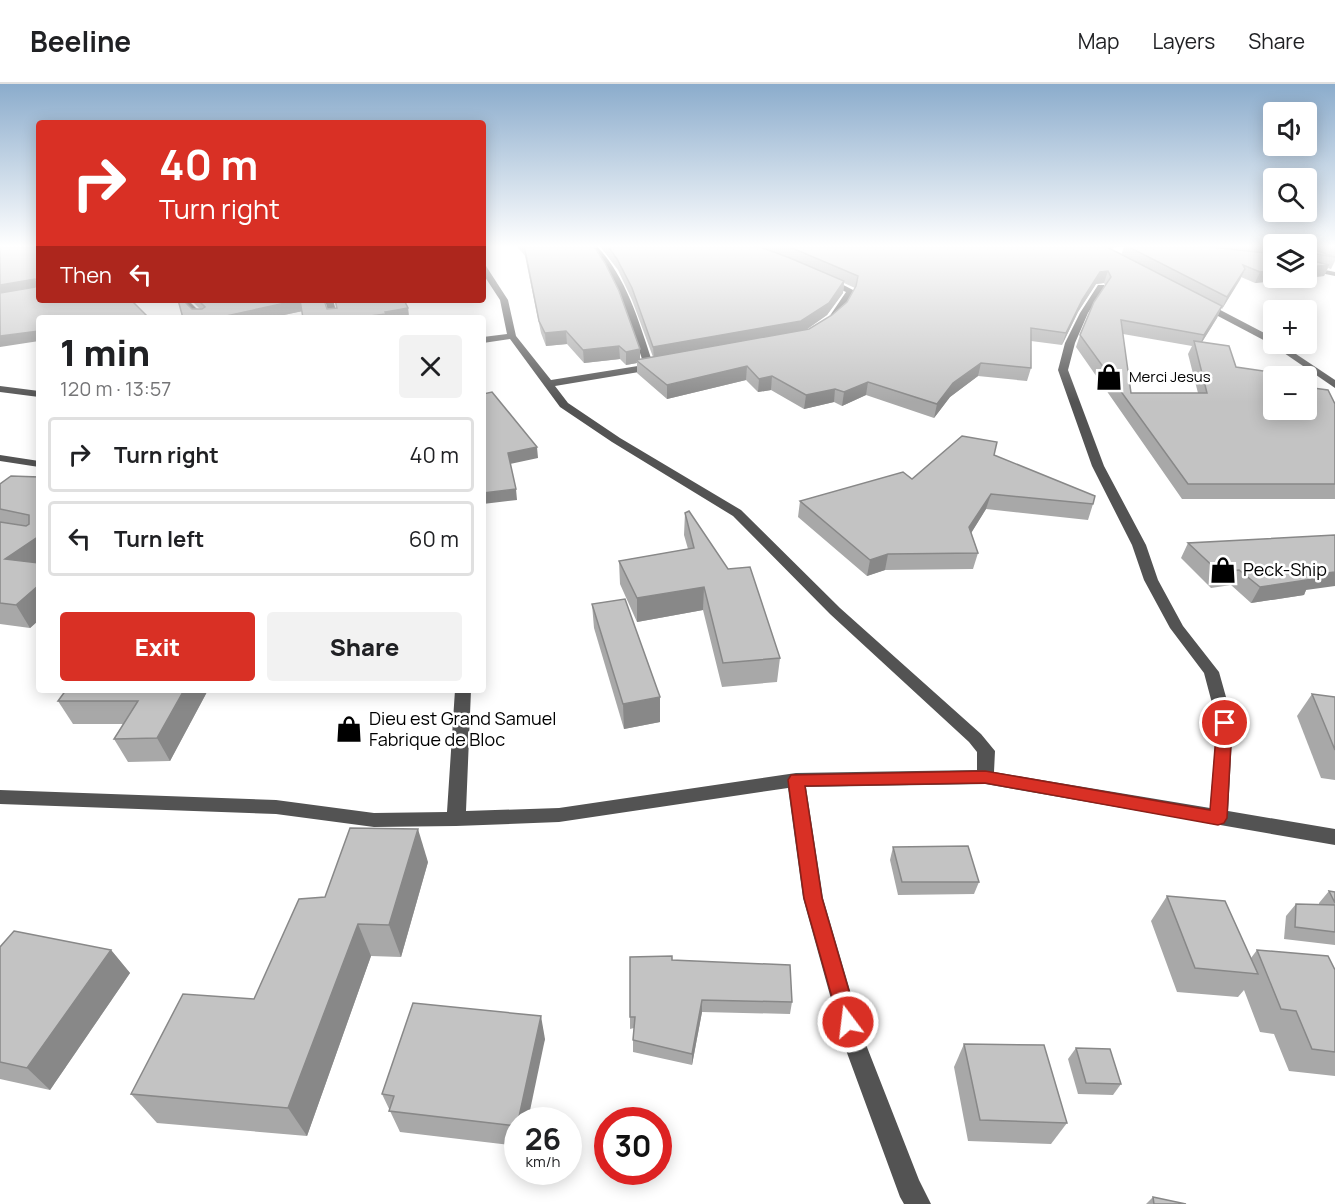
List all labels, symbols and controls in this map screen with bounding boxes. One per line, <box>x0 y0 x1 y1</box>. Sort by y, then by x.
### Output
text: Beeline <box>30 22 131 60</box>
text: Map <box>1078 27 1119 55</box>
text: Layers <box>1152 27 1215 55</box>
text: Share <box>1248 27 1305 55</box>
map controls <box>1263 102 1317 420</box>
button: sound <box>1263 102 1317 156</box>
text: 40 m <box>159 135 258 193</box>
icon: right <box>60 144 138 222</box>
button: search <box>1263 168 1317 222</box>
text: Turn right <box>159 190 280 227</box>
button: layers <box>1263 234 1317 288</box>
icon: left <box>124 258 157 291</box>
text: Then <box>60 260 112 290</box>
button: + <box>1263 300 1317 354</box>
text: 1 min <box>60 328 150 377</box>
button: close <box>399 335 462 398</box>
shop icon: Merci Jesus <box>1094 362 1124 392</box>
place label: Merci Jesus <box>1129 366 1211 387</box>
button: − <box>1263 366 1317 420</box>
text: 120 m · 13:57 <box>60 375 171 402</box>
icon: right <box>63 438 96 471</box>
text: Turn right <box>114 440 219 470</box>
text: 40 m <box>410 440 459 470</box>
icon: left <box>63 522 96 555</box>
text: Turn left <box>114 524 204 554</box>
text: 60 m <box>409 524 459 554</box>
shop icon: Peck-Ship <box>1208 555 1238 585</box>
place label: Peck-Ship <box>1243 557 1327 581</box>
button: Exit <box>60 612 255 681</box>
button: Share <box>267 612 462 681</box>
pin <box>1199 697 1250 748</box>
place label: Dieu est Grand Samuel Fabrique de Bloc <box>369 706 556 751</box>
icon: arrive <box>1208 706 1241 739</box>
shop icon: Dieu est Grand Samuel Fabrique de Bloc <box>334 714 364 744</box>
position arrow <box>816 990 880 1054</box>
speed limit sign: 30 <box>594 1107 672 1185</box>
text: 26 <box>525 1118 561 1159</box>
text: km/h <box>526 1151 560 1172</box>

